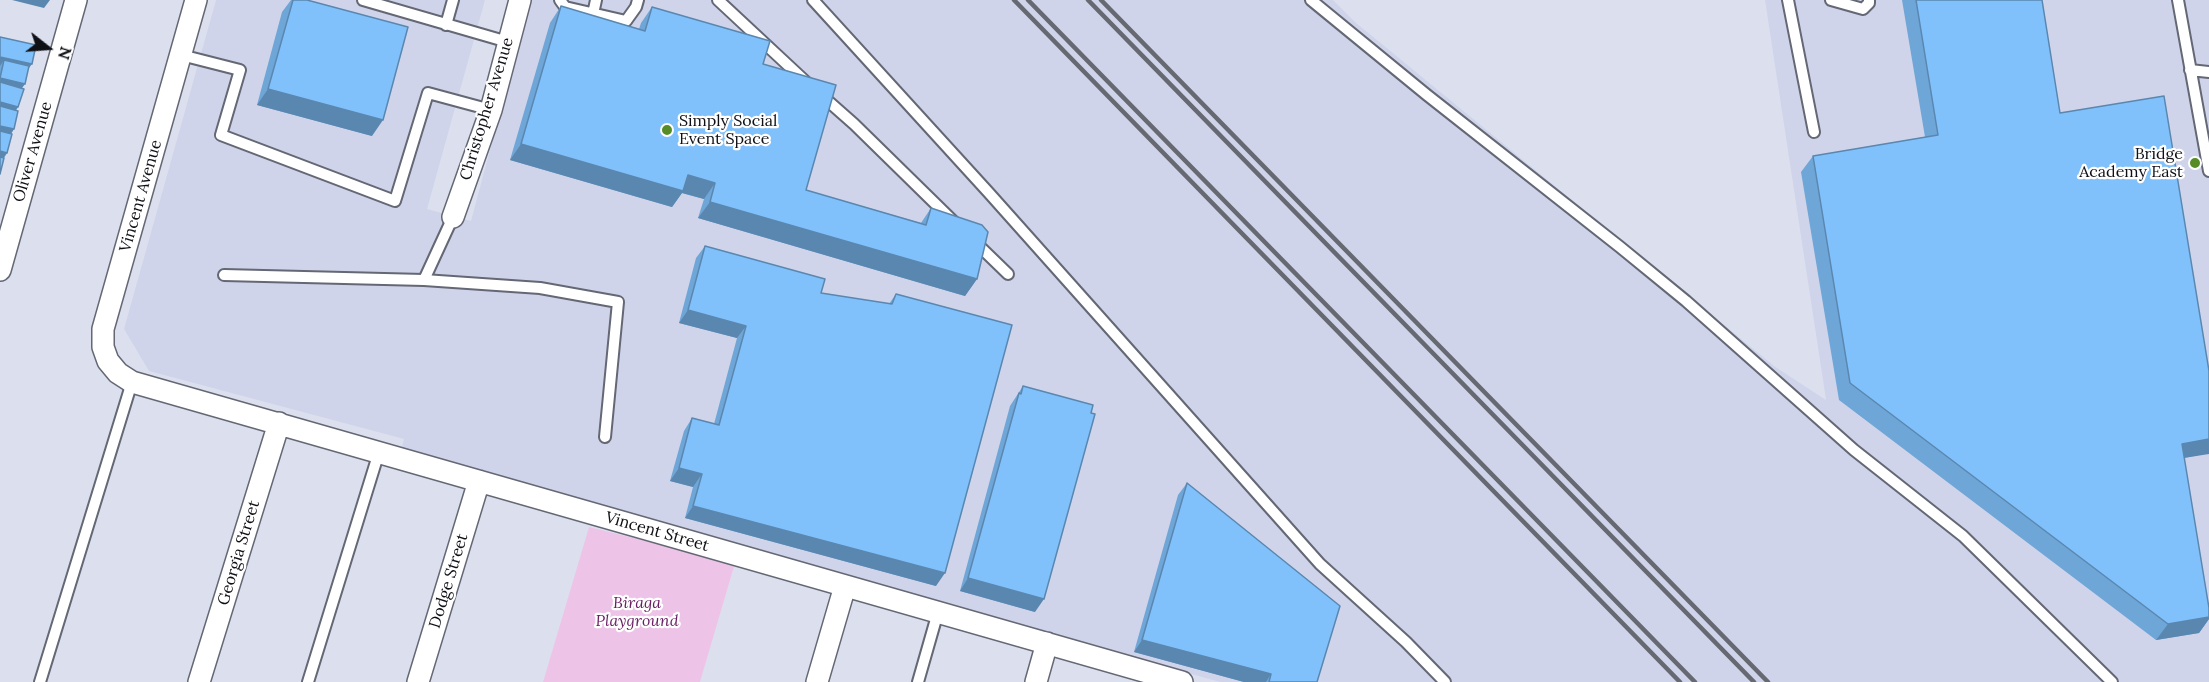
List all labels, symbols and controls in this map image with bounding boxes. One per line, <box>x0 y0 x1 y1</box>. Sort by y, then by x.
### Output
north arrow <box>18 18 78 78</box>
street label: Christopher Avenue <box>456 35 518 183</box>
text: N <box>54 44 77 62</box>
street label: Oliver Avenue <box>9 100 57 204</box>
place label: Simply Social Event Space <box>679 111 777 149</box>
marker: Simply Social Event Space <box>660 123 674 137</box>
street label: Vincent Avenue <box>116 138 166 254</box>
place label: Bridge Academy East <box>2079 144 2183 182</box>
marker: Bridge Academy East <box>2188 156 2202 170</box>
street label: Georgia Street <box>214 498 264 608</box>
street label: Vincent Street <box>603 508 711 556</box>
street label: Dodge Street <box>426 531 472 631</box>
park label: Biraga Playground <box>595 593 679 631</box>

